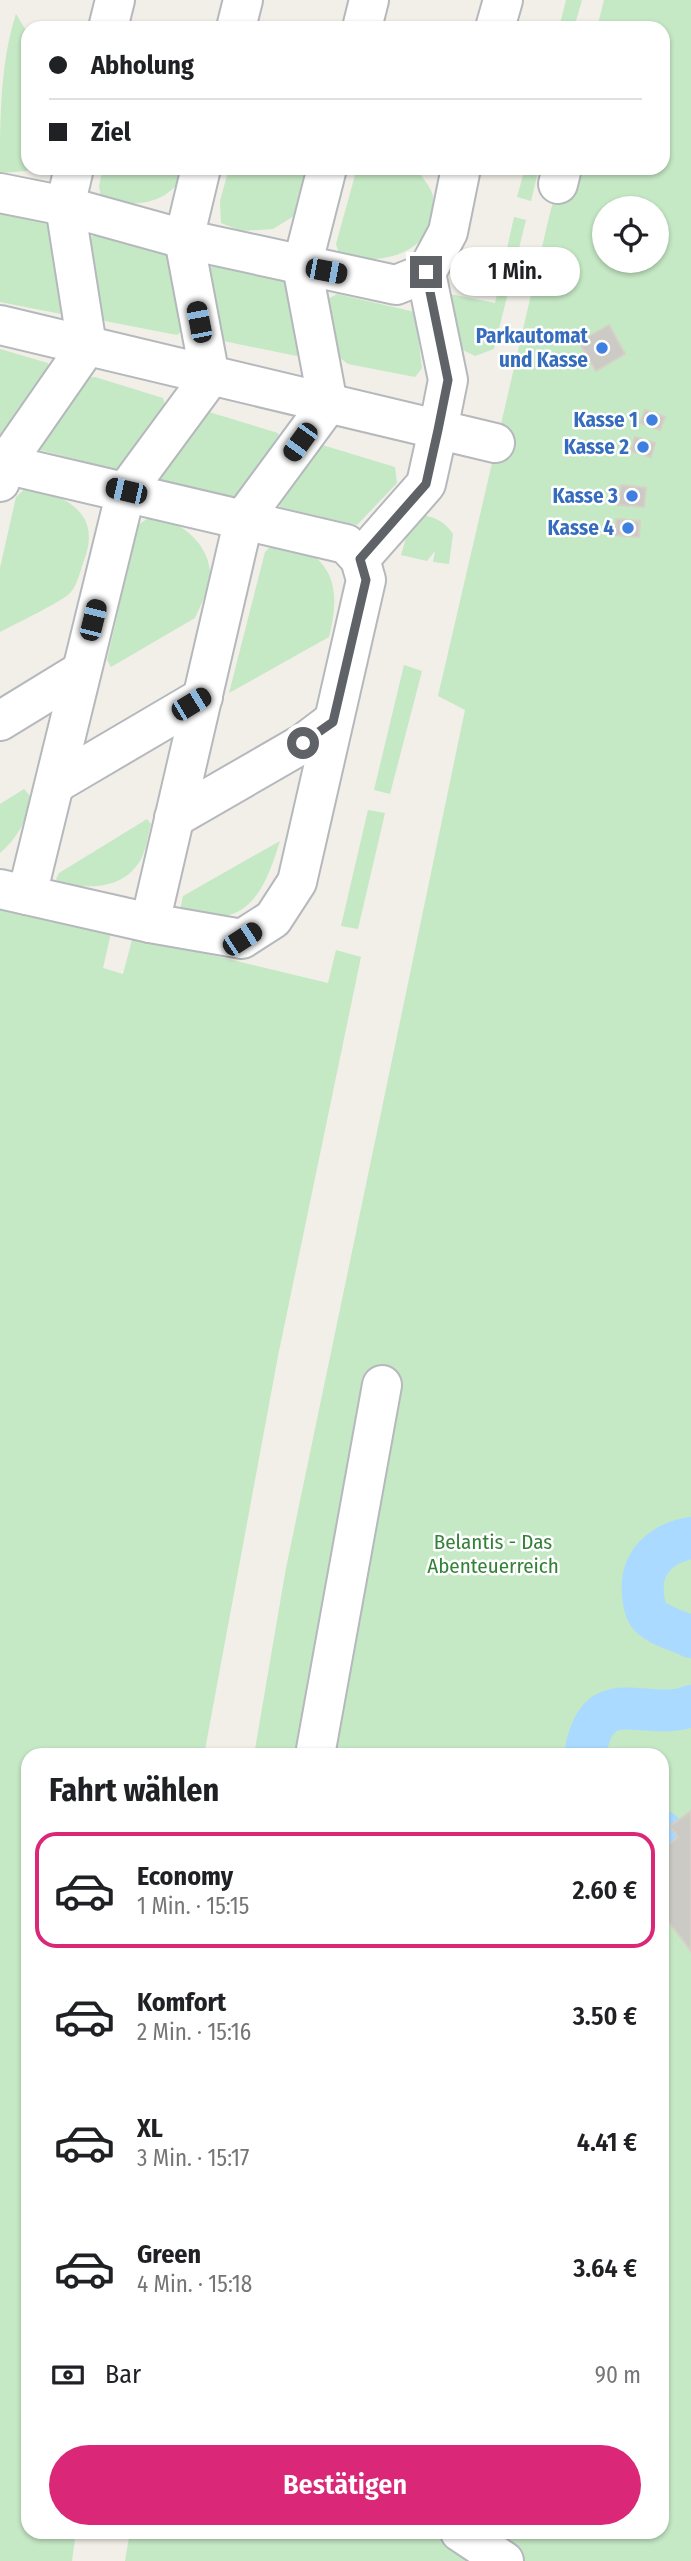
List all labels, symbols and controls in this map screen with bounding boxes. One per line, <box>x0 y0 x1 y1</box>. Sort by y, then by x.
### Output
text: Abholung <box>91 50 194 81</box>
text: Ziel <box>91 117 131 148</box>
map controls <box>592 196 669 273</box>
button: locate <box>592 196 669 273</box>
callout: 1 Min. <box>450 247 580 296</box>
route end <box>410 256 442 288</box>
car <box>304 257 349 285</box>
text: 1 Min. <box>488 257 542 285</box>
car <box>185 299 214 345</box>
place label: Parkautomat und Kasse <box>476 323 589 373</box>
marker: Parkautomat und Kasse <box>594 340 610 356</box>
place label: Kasse 1 <box>574 407 638 433</box>
marker: Kasse 1 <box>644 412 660 428</box>
car <box>280 419 321 465</box>
place label: Kasse 2 <box>564 434 629 460</box>
marker: Kasse 2 <box>635 439 651 455</box>
car <box>104 476 149 506</box>
place label: Kasse 3 <box>552 483 618 509</box>
marker: Kasse 3 <box>624 488 640 504</box>
place label: Kasse 4 <box>548 515 614 541</box>
marker: Kasse 4 <box>620 520 636 536</box>
car <box>78 597 109 643</box>
car <box>168 684 215 724</box>
route start <box>287 727 319 759</box>
car <box>219 919 266 959</box>
park label: Belantis - Das Abenteuerreich <box>427 1529 559 1579</box>
text: Fahrt wählen <box>49 1771 219 1809</box>
icon: car <box>53 1859 116 1922</box>
text: Economy <box>137 1861 233 1892</box>
text: 2.60 € <box>573 1875 637 1906</box>
text: 1 Min. · 15:15 <box>137 1892 249 1920</box>
icon: car <box>53 1985 116 2048</box>
text: Komfort <box>137 1987 226 2018</box>
text: 3.50 € <box>573 2001 637 2032</box>
text: 2 Min. · 15:16 <box>137 2018 251 2046</box>
icon: car <box>53 2111 116 2174</box>
text: XL <box>137 2113 163 2144</box>
text: 4.41 € <box>577 2127 637 2158</box>
text: 3 Min. · 15:17 <box>137 2144 249 2172</box>
icon: car <box>53 2237 116 2300</box>
text: Green <box>137 2239 201 2270</box>
text: 3.64 € <box>573 2253 637 2284</box>
text: 4 Min. · 15:18 <box>137 2270 252 2298</box>
icon: cash <box>49 2356 87 2394</box>
text: Bar <box>105 2359 141 2390</box>
text: 90 m <box>595 2361 641 2389</box>
button: Bestätigen <box>49 2445 641 2525</box>

